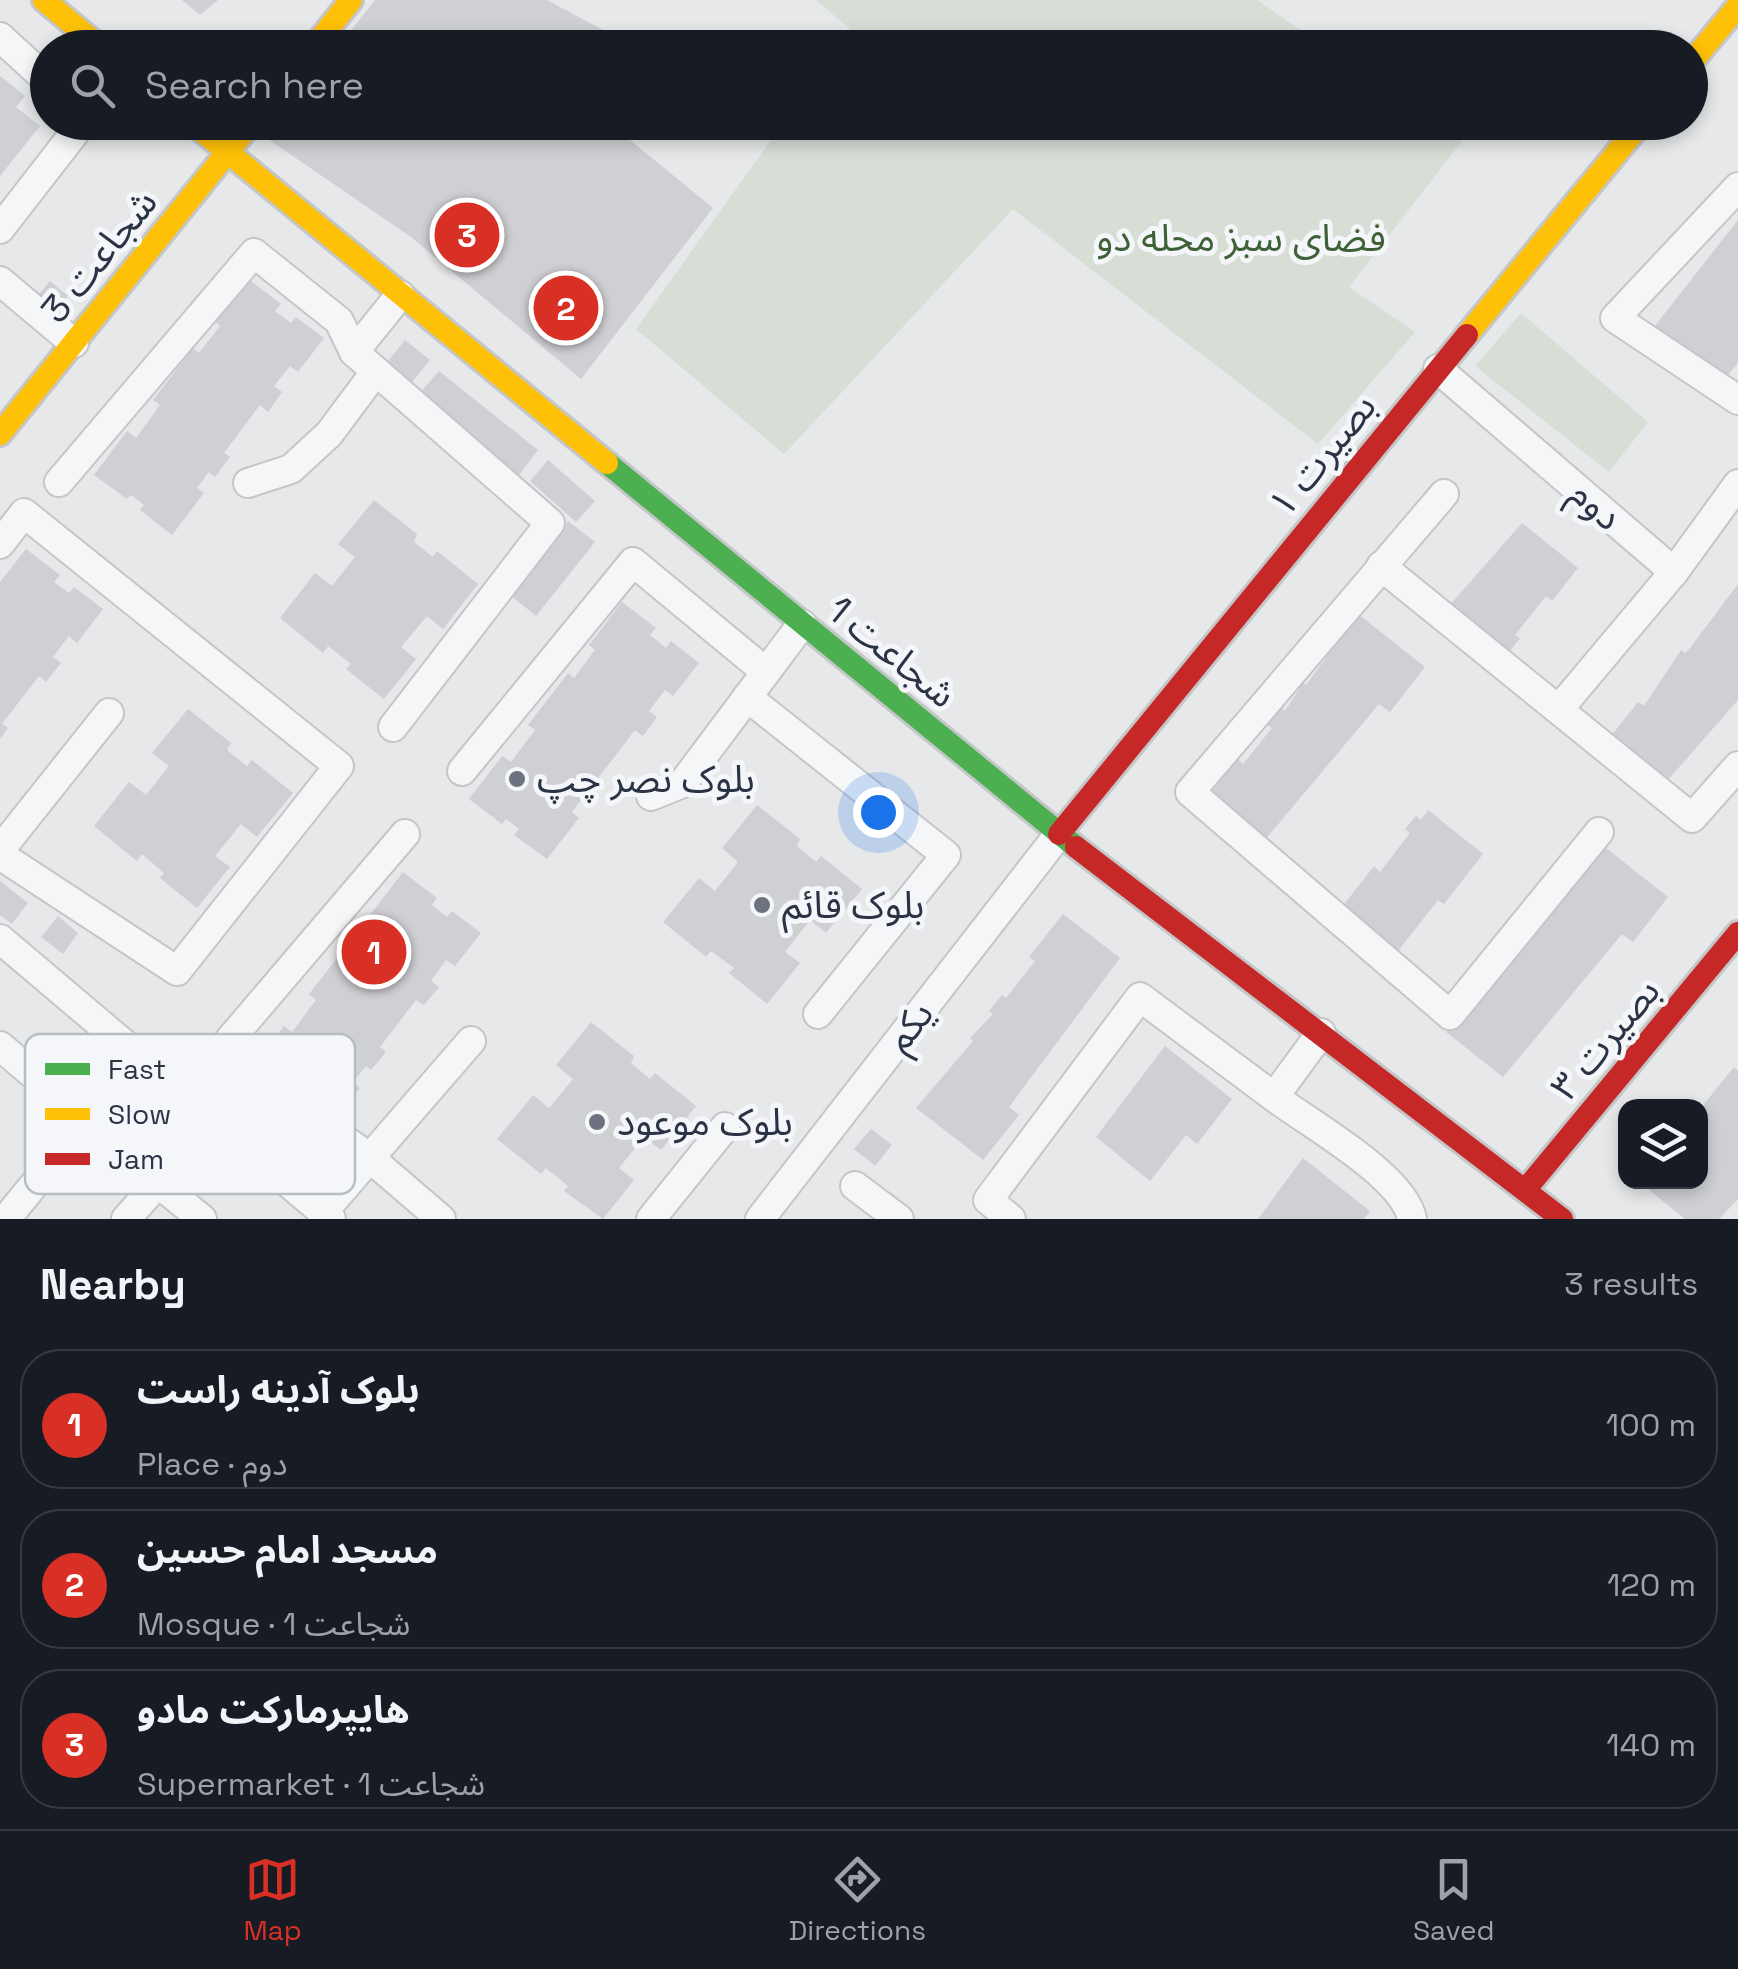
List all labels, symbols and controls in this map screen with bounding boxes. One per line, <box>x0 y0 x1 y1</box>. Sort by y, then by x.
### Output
search box <box>30 30 1708 140</box>
icon: search <box>65 58 120 113</box>
text: Search here <box>145 61 364 109</box>
street label: شجاعت 3 <box>30 179 168 333</box>
pin: 3 <box>434 198 500 272</box>
park label: فضای سبز محله دو <box>1096 214 1386 262</box>
pin: 2 <box>534 270 598 346</box>
street label: بصیرت ۱ <box>1258 384 1386 526</box>
street label: دوم <box>1557 469 1632 544</box>
street label: شجاعت 1 <box>818 586 966 718</box>
place label: بلوک نصر چپ <box>537 755 755 804</box>
marker: بلوک نصر چپ <box>506 768 528 790</box>
your location <box>853 787 904 838</box>
place label: بلوک قائم <box>782 881 924 934</box>
marker: بلوک قائم <box>751 894 773 916</box>
pin: 1 <box>342 914 406 990</box>
street label: بصیرت ۳ <box>1540 968 1670 1110</box>
street label: یکم <box>874 991 948 1064</box>
legend <box>25 1034 355 1194</box>
text: Fast <box>108 1051 166 1087</box>
text: Slow <box>108 1096 171 1132</box>
place label: بلوک موعود <box>617 1098 793 1146</box>
map controls <box>1618 1099 1708 1189</box>
button: layers <box>1618 1099 1708 1189</box>
marker: بلوک موعود <box>586 1111 608 1133</box>
text: Jam <box>108 1141 164 1177</box>
text: Nearby <box>40 1258 186 1311</box>
text: 3 results <box>1564 1264 1698 1304</box>
text: بلوک آدینه راست <box>137 1366 420 1414</box>
text: 1 <box>67 1405 82 1445</box>
text: 100 m <box>1606 1405 1696 1445</box>
text: Place · دوم <box>137 1444 288 1484</box>
text: مسجد امام حسین <box>137 1526 438 1574</box>
text: 2 <box>65 1565 84 1605</box>
text: 120 m <box>1607 1565 1696 1605</box>
text: Mosque · شجاعت 1 <box>137 1604 410 1644</box>
text: هایپرمارکت مادو <box>137 1686 410 1734</box>
text: 3 <box>65 1725 84 1765</box>
text: 140 m <box>1606 1725 1696 1765</box>
text: Supermarket · شجاعت 1 <box>137 1764 485 1804</box>
tab: Map <box>243 1852 302 1948</box>
tab: Directions <box>789 1852 926 1948</box>
tab: Saved <box>1413 1852 1495 1948</box>

